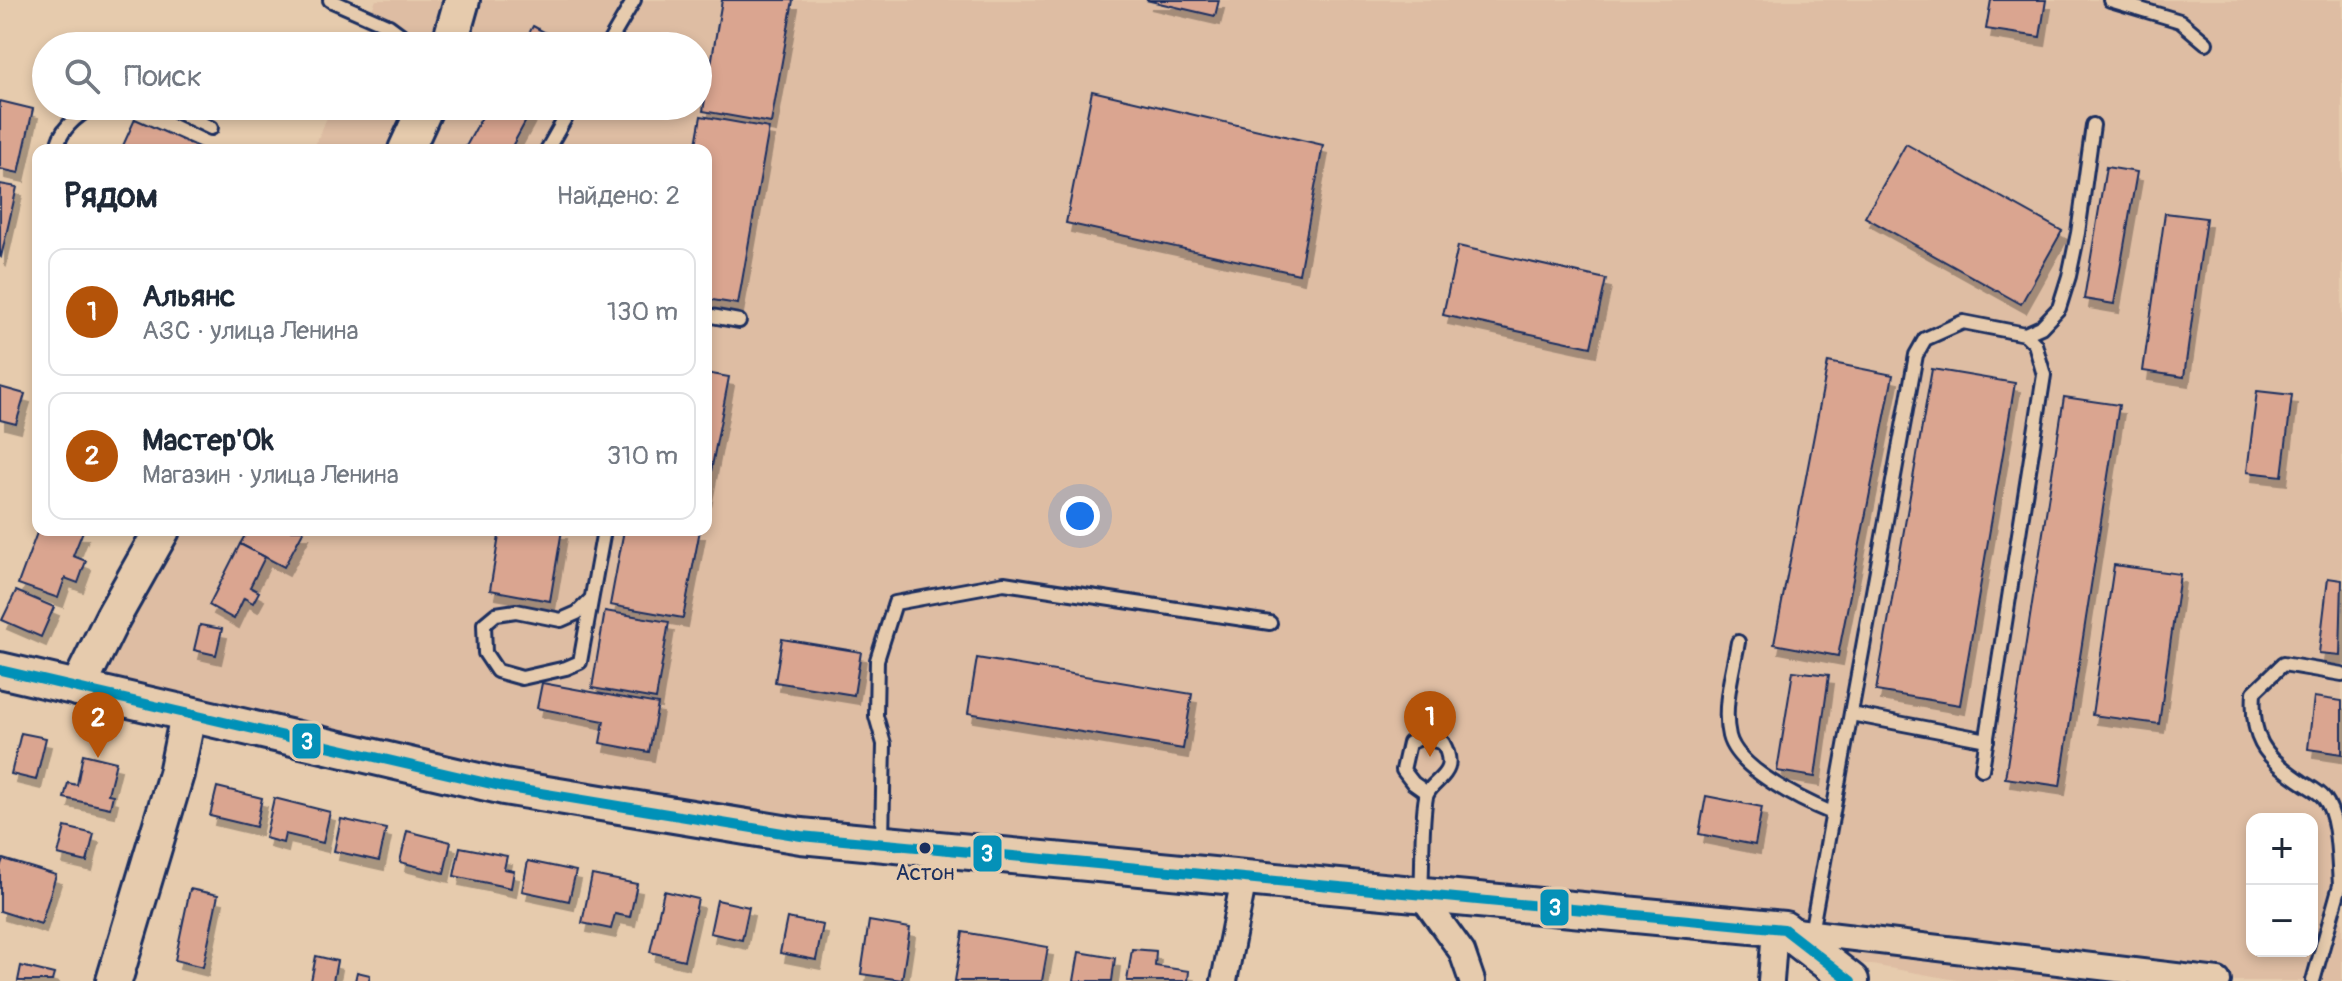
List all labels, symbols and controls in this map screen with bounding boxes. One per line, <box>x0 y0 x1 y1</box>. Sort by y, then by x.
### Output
search box <box>32 32 712 120</box>
icon: search <box>60 54 104 98</box>
text: Поиск <box>124 58 202 95</box>
text: Рядом <box>64 175 158 218</box>
text: Найдено: 2 <box>556 180 680 212</box>
text: Альянс <box>142 278 235 315</box>
text: 1 <box>87 296 97 328</box>
text: 130 m <box>607 296 678 328</box>
text: АЗС · улица Ленина <box>142 315 359 347</box>
text: Мастер'Ok <box>142 422 274 459</box>
text: 2 <box>85 440 99 472</box>
text: 310 m <box>607 440 678 472</box>
text: Магазин · улица Ленина <box>142 459 399 491</box>
your location <box>1060 496 1100 536</box>
pin: 1 <box>1404 691 1456 757</box>
pin: 2 <box>72 692 124 758</box>
line badge: 3 <box>291 722 322 760</box>
text: 3 <box>301 728 313 756</box>
map controls <box>2246 813 2318 957</box>
button: + <box>2246 813 2318 885</box>
line badge: 3 <box>972 834 1003 873</box>
marker: Астон <box>917 840 933 856</box>
text: 3 <box>981 840 993 868</box>
place label: Астон <box>896 859 954 887</box>
button: − <box>2246 885 2318 957</box>
line badge: 3 <box>1539 888 1570 927</box>
text: 3 <box>1549 894 1561 922</box>

